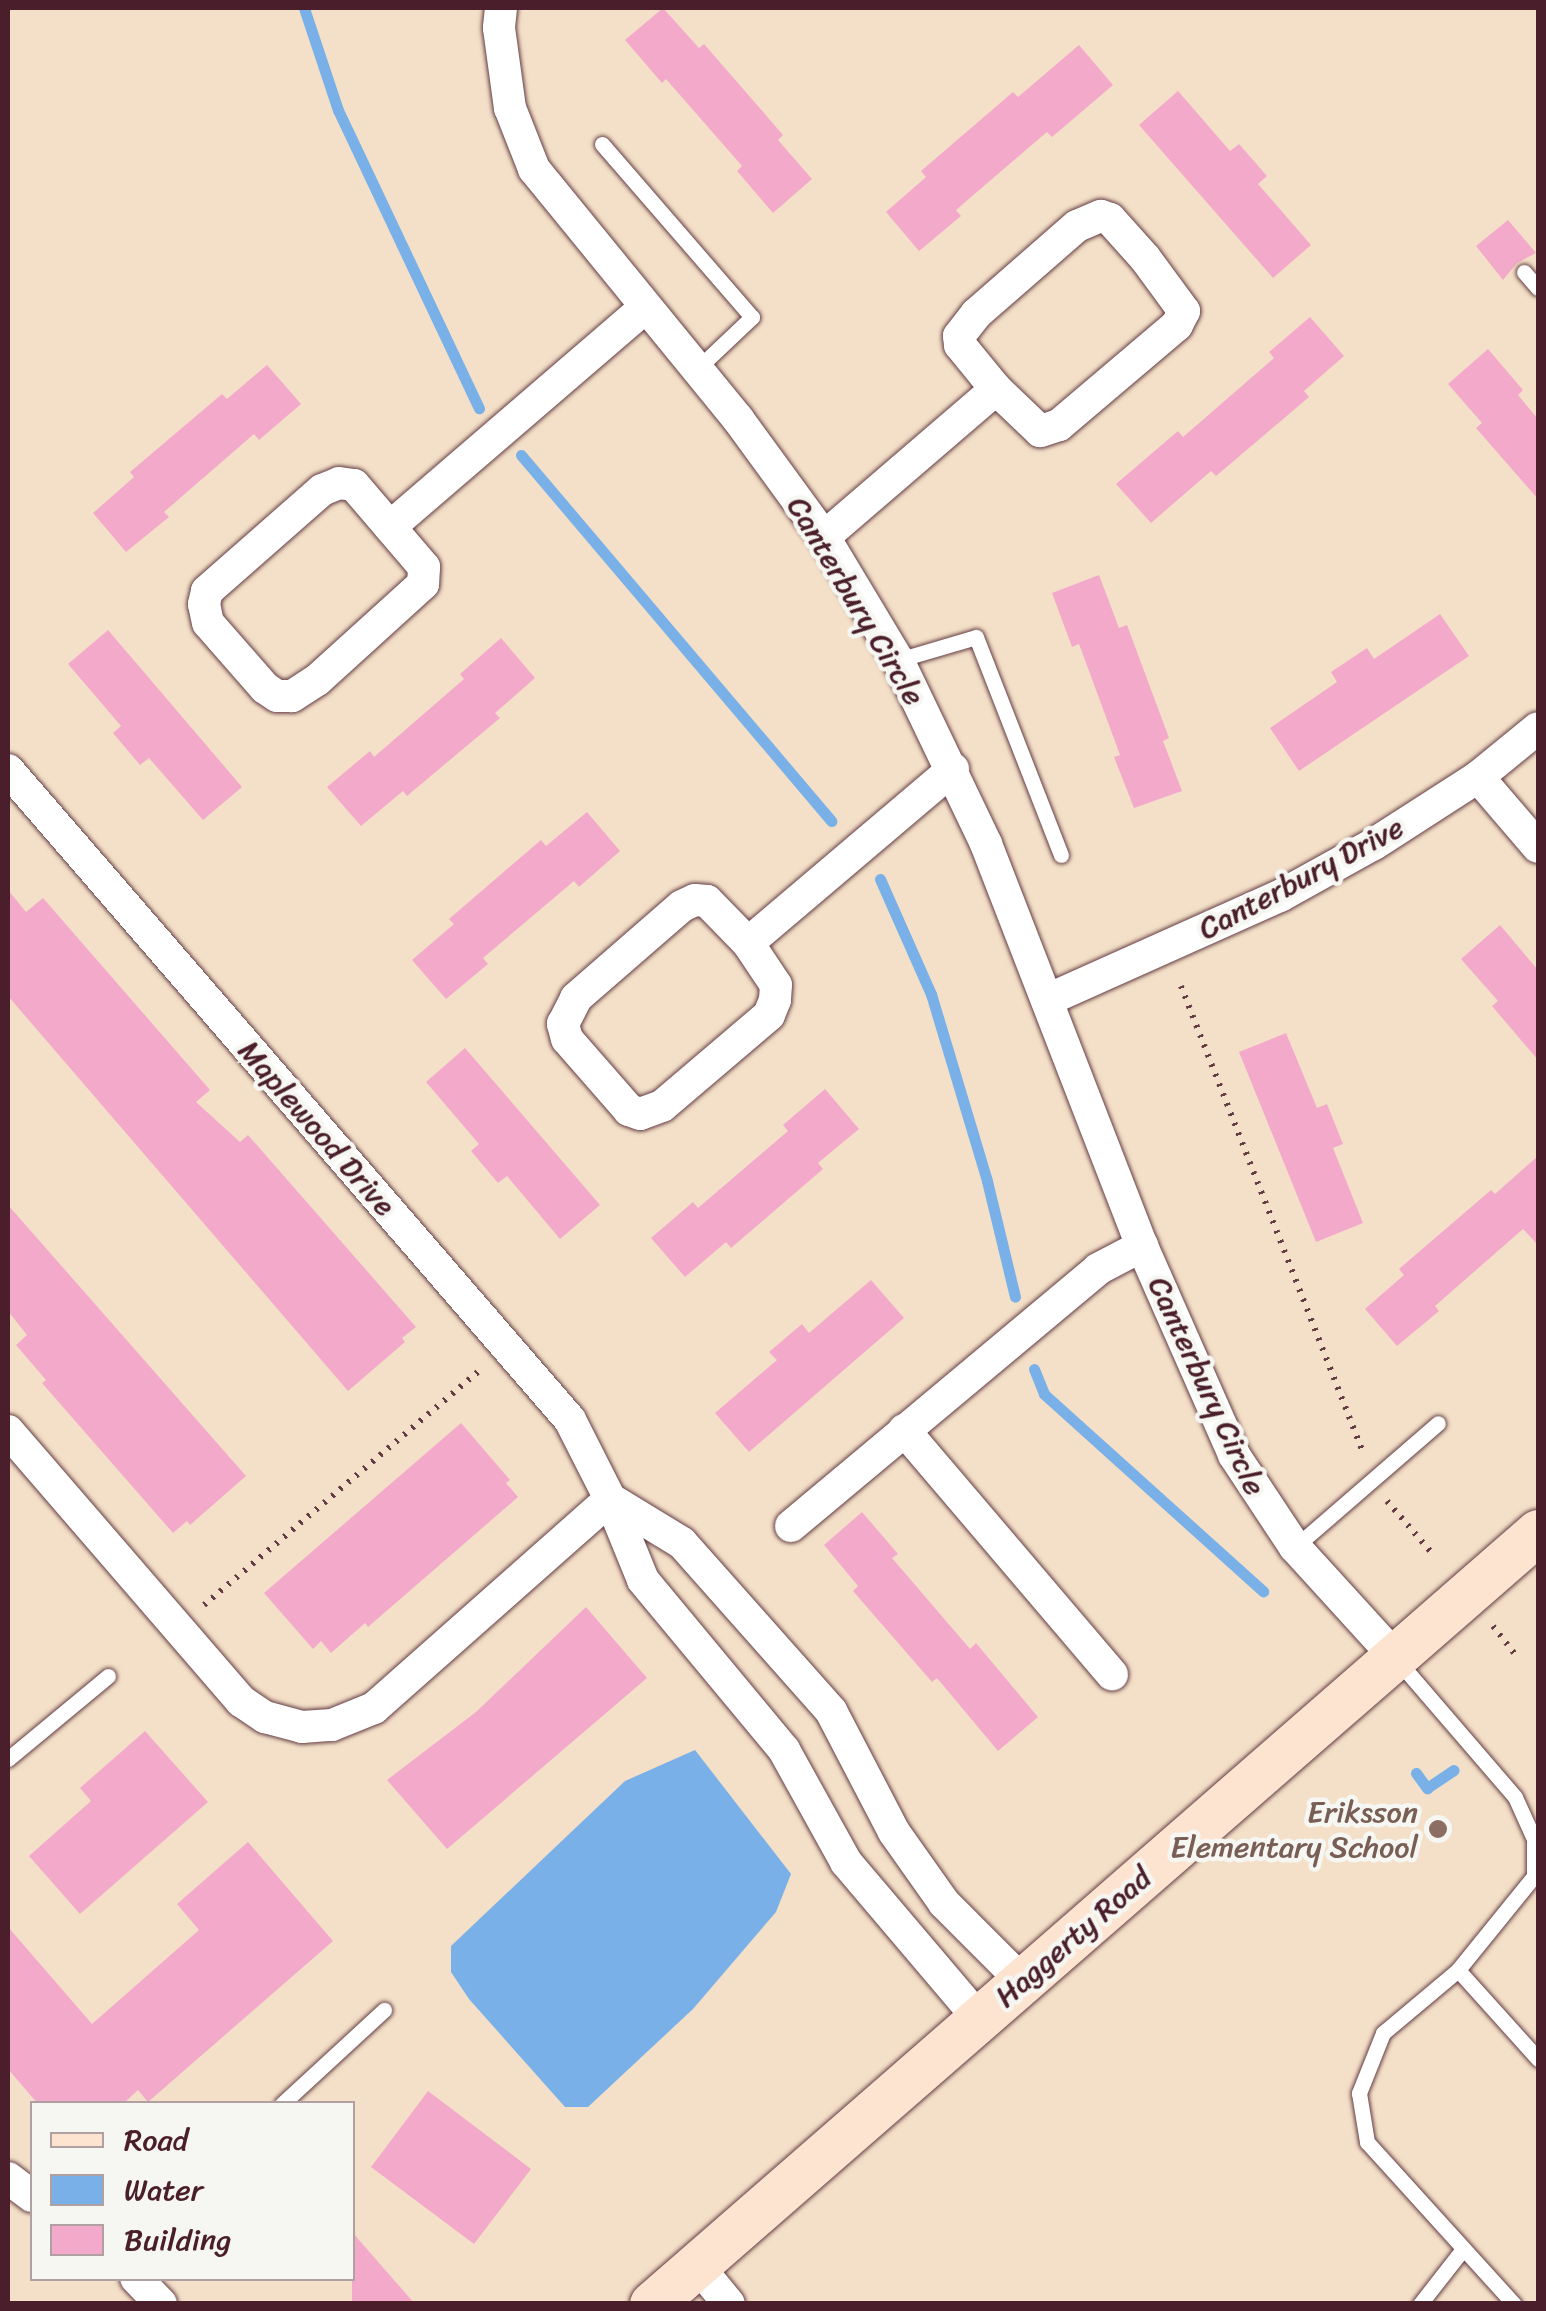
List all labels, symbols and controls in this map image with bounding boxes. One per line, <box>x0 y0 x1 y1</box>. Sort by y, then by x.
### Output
street label: Canterbury Circle <box>780 490 932 712</box>
street label: Canterbury Drive <box>1192 809 1410 947</box>
street label: Maplewood Drive <box>231 1033 403 1223</box>
street label: Canterbury Circle <box>1141 1271 1273 1501</box>
place label: Eriksson Elementary School <box>1170 1794 1418 1864</box>
marker: Eriksson Elementary School <box>1427 1818 1449 1840</box>
street label: Haggerty Road <box>988 1859 1158 2015</box>
legend <box>30 2101 355 2281</box>
text: Road <box>124 2113 188 2167</box>
text: Water <box>124 2163 203 2217</box>
text: Building <box>124 2213 231 2267</box>

